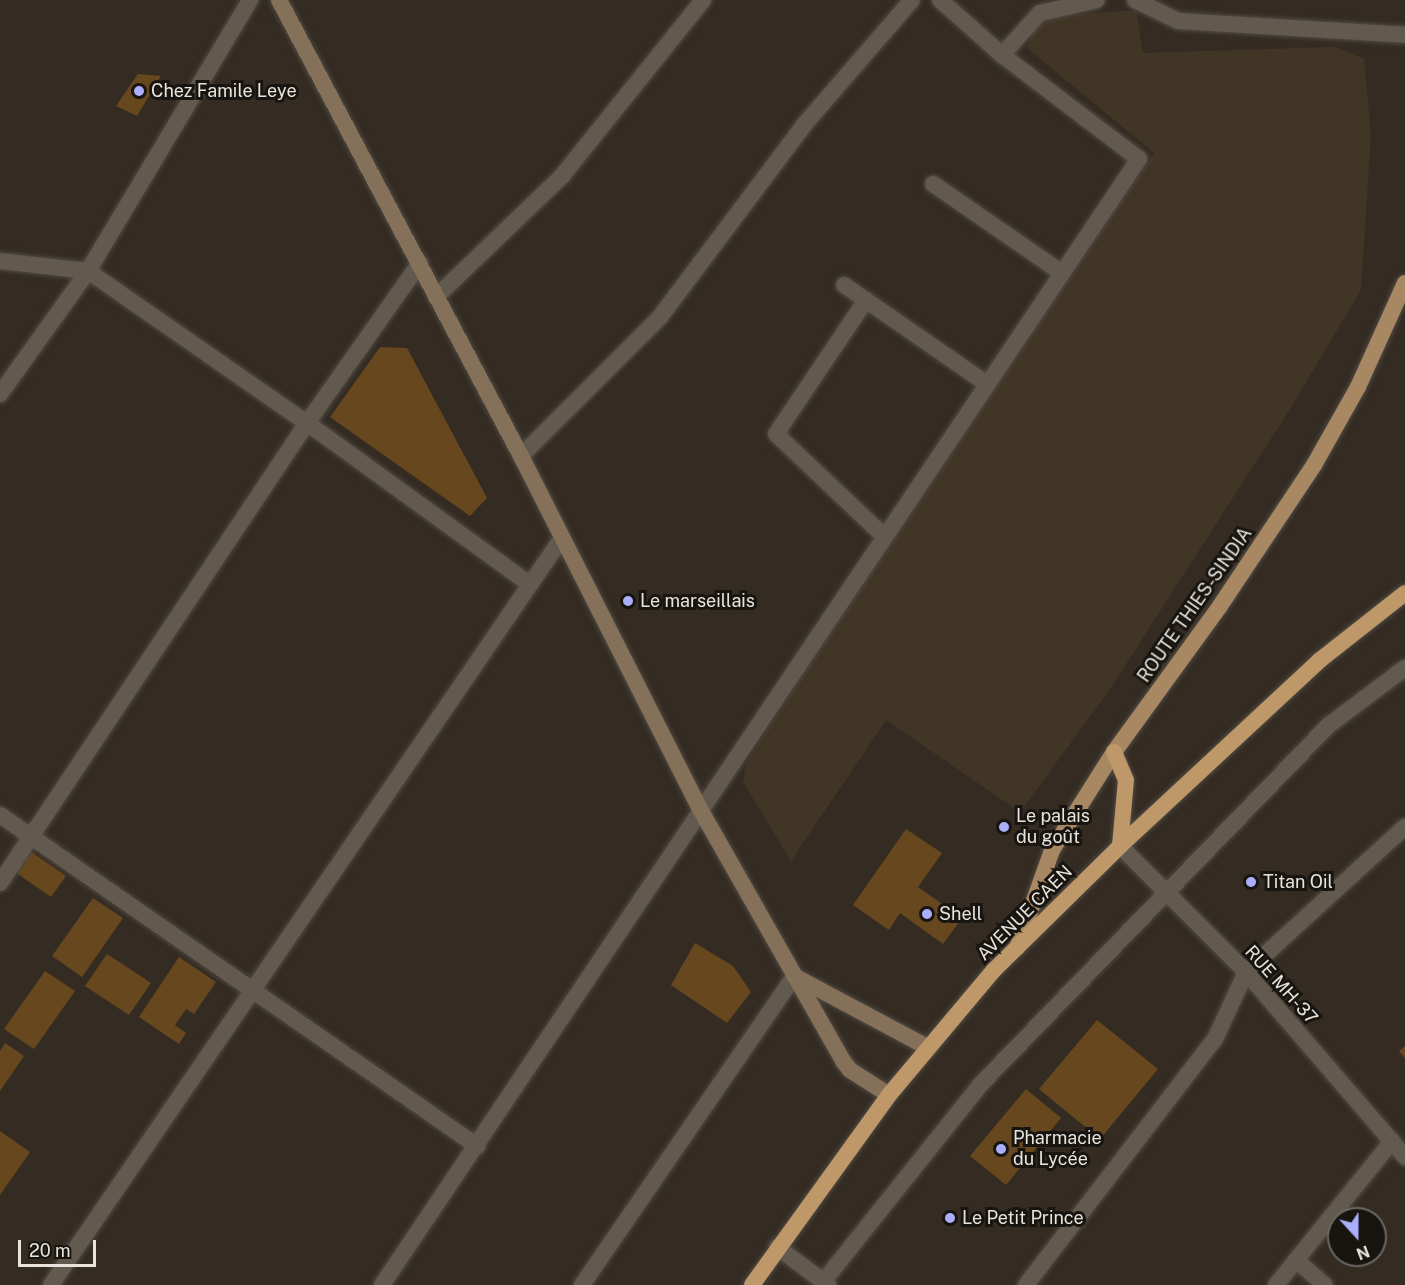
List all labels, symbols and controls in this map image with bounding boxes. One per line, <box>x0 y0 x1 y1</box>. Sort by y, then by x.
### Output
place label: Chez Famile Leye <box>151 80 297 102</box>
marker: Chez Famile Leye <box>132 84 146 98</box>
street label: ROUTE THIES-SINDIA <box>1133 523 1257 687</box>
place label: Le marseillais <box>640 590 755 612</box>
marker: Le marseillais <box>621 594 635 608</box>
place label: Le palais du goût <box>1016 806 1090 848</box>
marker: Le palais du goût <box>997 820 1011 834</box>
street label: AVENUE CAEN <box>973 861 1077 965</box>
place label: Titan Oil <box>1263 871 1333 893</box>
marker: Titan Oil <box>1244 875 1258 889</box>
place label: Shell <box>939 903 982 925</box>
marker: Shell <box>920 907 934 921</box>
street label: RUE MH-37 <box>1240 941 1322 1029</box>
place label: Pharmacie du Lycée <box>1013 1128 1102 1170</box>
marker: Pharmacie du Lycée <box>994 1142 1008 1156</box>
place label: Le Petit Prince <box>962 1207 1084 1229</box>
north arrow <box>1327 1207 1387 1267</box>
marker: Le Petit Prince <box>943 1211 957 1225</box>
scale bar <box>21 1228 99 1266</box>
text: 20 m <box>29 1240 71 1261</box>
text: N <box>1354 1241 1372 1264</box>

